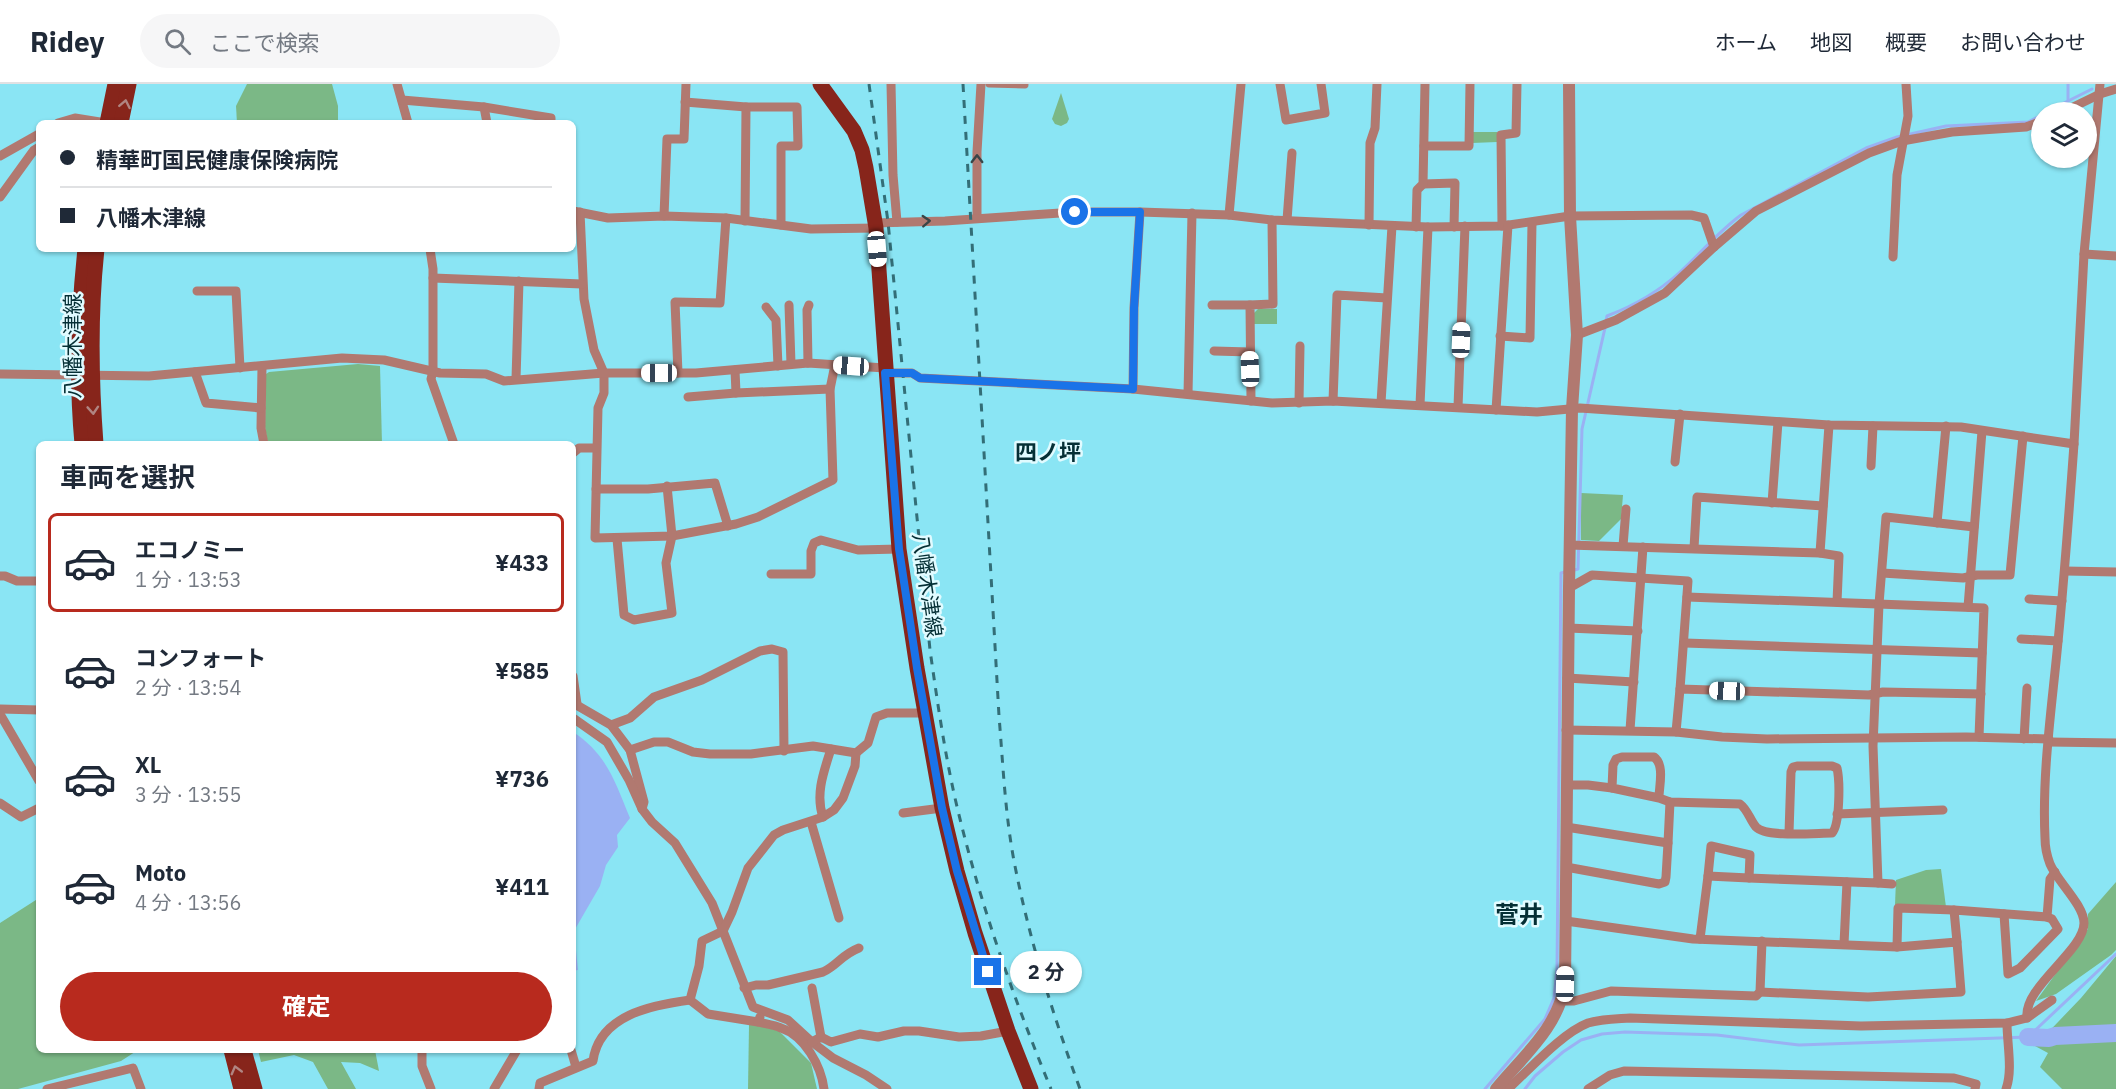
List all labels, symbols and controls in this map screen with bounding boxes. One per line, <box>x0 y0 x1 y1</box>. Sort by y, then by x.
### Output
search box <box>140 14 560 68</box>
text: Ridey <box>30 23 104 60</box>
icon: search <box>161 25 194 58</box>
text: ここで検索 <box>209 28 319 57</box>
text: ホーム <box>1715 28 1777 56</box>
text: 地図 <box>1810 28 1852 56</box>
text: 概要 <box>1885 28 1927 56</box>
text: お問い合わせ <box>1960 28 2086 56</box>
one-way arrow <box>118 99 131 109</box>
map controls <box>2031 102 2097 168</box>
button: layers <box>2031 102 2097 168</box>
text: 精華町国民健康保険病院 <box>96 145 338 174</box>
one-way arrow <box>971 154 983 163</box>
route start <box>1061 198 1088 225</box>
text: 八幡木津線 <box>96 203 206 232</box>
one-way arrow <box>921 215 930 228</box>
car <box>866 230 888 268</box>
street label: 八幡木津線 <box>58 294 86 399</box>
car <box>1451 322 1471 358</box>
car <box>1240 351 1260 387</box>
car <box>832 356 870 376</box>
car <box>641 364 677 382</box>
one-way arrow <box>87 405 100 414</box>
district label: 四ノ坪 <box>1015 437 1081 466</box>
text: 車両を選択 <box>60 459 195 494</box>
street label: 八幡木津線 <box>907 531 949 639</box>
text: エコノミー <box>135 535 245 564</box>
icon: car <box>63 536 117 590</box>
text: ¥433 <box>495 548 549 577</box>
text: 1 分 · 13:53 <box>135 566 242 593</box>
text: コンフォート <box>135 643 266 672</box>
icon: car <box>63 644 117 698</box>
text: ¥585 <box>495 656 549 685</box>
text: 2 分 · 13:54 <box>135 674 242 701</box>
car <box>1709 681 1745 701</box>
text: XL <box>135 750 161 779</box>
icon: car <box>63 752 117 806</box>
text: ¥736 <box>495 764 549 793</box>
text: 3 分 · 13:55 <box>135 781 242 808</box>
text: Moto <box>135 858 186 887</box>
icon: car <box>63 860 117 914</box>
text: ¥411 <box>495 872 549 901</box>
text: 4 分 · 13:56 <box>135 889 242 916</box>
district label: 菅井 <box>1495 898 1543 930</box>
callout: 2 分 <box>1009 951 1081 993</box>
route end <box>974 958 1001 985</box>
text: 2 分 <box>1028 958 1064 985</box>
car <box>1556 966 1574 1002</box>
button: 確定 <box>60 972 552 1041</box>
one-way arrow <box>231 1065 244 1075</box>

